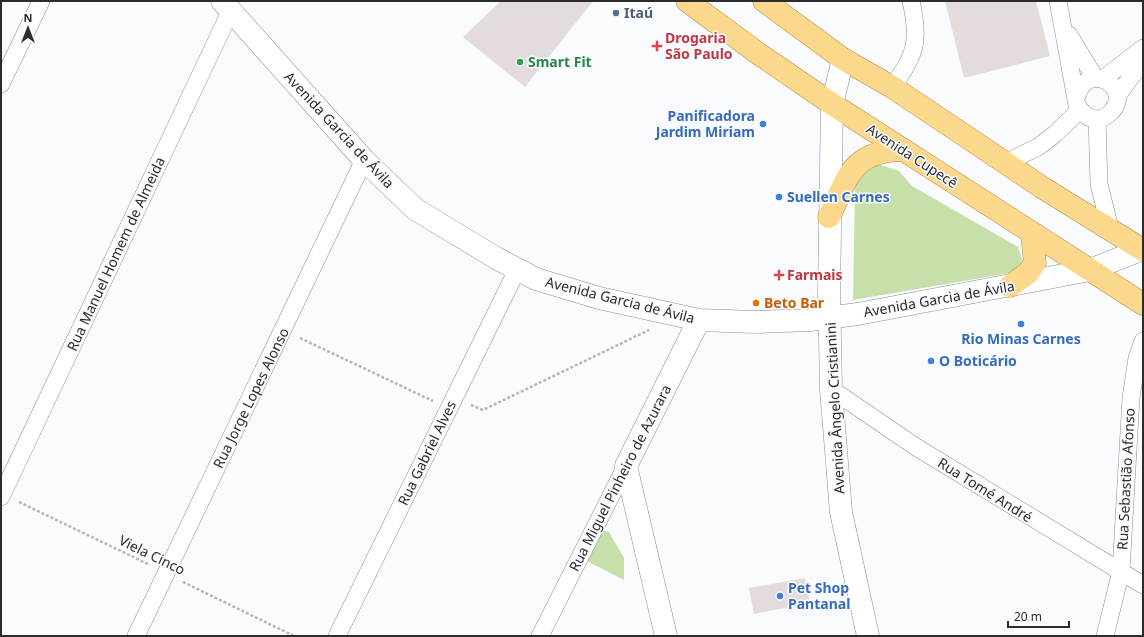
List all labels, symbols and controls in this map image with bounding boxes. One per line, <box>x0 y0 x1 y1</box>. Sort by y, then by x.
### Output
place label: Itaú <box>624 3 653 22</box>
north arrow <box>8 8 48 48</box>
marker: Itaú <box>611 8 621 18</box>
text: N <box>24 10 32 25</box>
place label: Drogaria São Paulo <box>665 28 733 63</box>
marker: Drogaria São Paulo <box>652 41 662 51</box>
place label: Smart Fit <box>528 52 592 71</box>
marker: Smart Fit <box>515 57 525 67</box>
street label: Avenida Garcia de Ávila <box>280 67 398 192</box>
place label: Panificadora Jardim Miriam <box>654 106 755 141</box>
marker: Panificadora Jardim Miriam <box>758 119 768 129</box>
street label: Avenida Cupecê <box>863 119 962 192</box>
street label: Rua Manuel Homem de Almeida <box>62 154 169 354</box>
place label: Suellen Carnes <box>787 187 890 206</box>
marker: Suellen Carnes <box>774 192 784 202</box>
place label: Farmais <box>787 265 843 284</box>
marker: Farmais <box>774 270 784 280</box>
street label: Avenida Garcia de Ávila <box>544 272 697 327</box>
street label: Avenida Garcia de Ávila <box>862 276 1016 321</box>
place label: Beto Bar <box>764 293 825 312</box>
marker: Beto Bar <box>751 298 761 308</box>
marker: Rio Minas Carnes <box>1016 319 1026 329</box>
street label: Avenida Ângelo Cristianini <box>821 322 848 494</box>
street label: Rua Jorge Lopes Alonso <box>208 324 293 471</box>
place label: Rio Minas Carnes <box>961 329 1081 348</box>
place label: O Boticário <box>939 351 1017 370</box>
marker: O Boticário <box>926 356 936 366</box>
street label: Rua Miguel Pinheiro de Azurara <box>564 381 675 574</box>
street label: Rua Gabriel Alves <box>393 397 460 508</box>
street label: Rua Sebastião Afonso <box>1112 407 1139 551</box>
street label: Rua Tomé André <box>934 453 1036 526</box>
street label: Viela Cinco <box>116 530 188 579</box>
place label: Pet Shop Pantanal <box>788 578 850 613</box>
marker: Pet Shop Pantanal <box>775 591 785 601</box>
scale bar <box>1008 603 1069 629</box>
text: 20 m <box>1014 608 1042 625</box>

